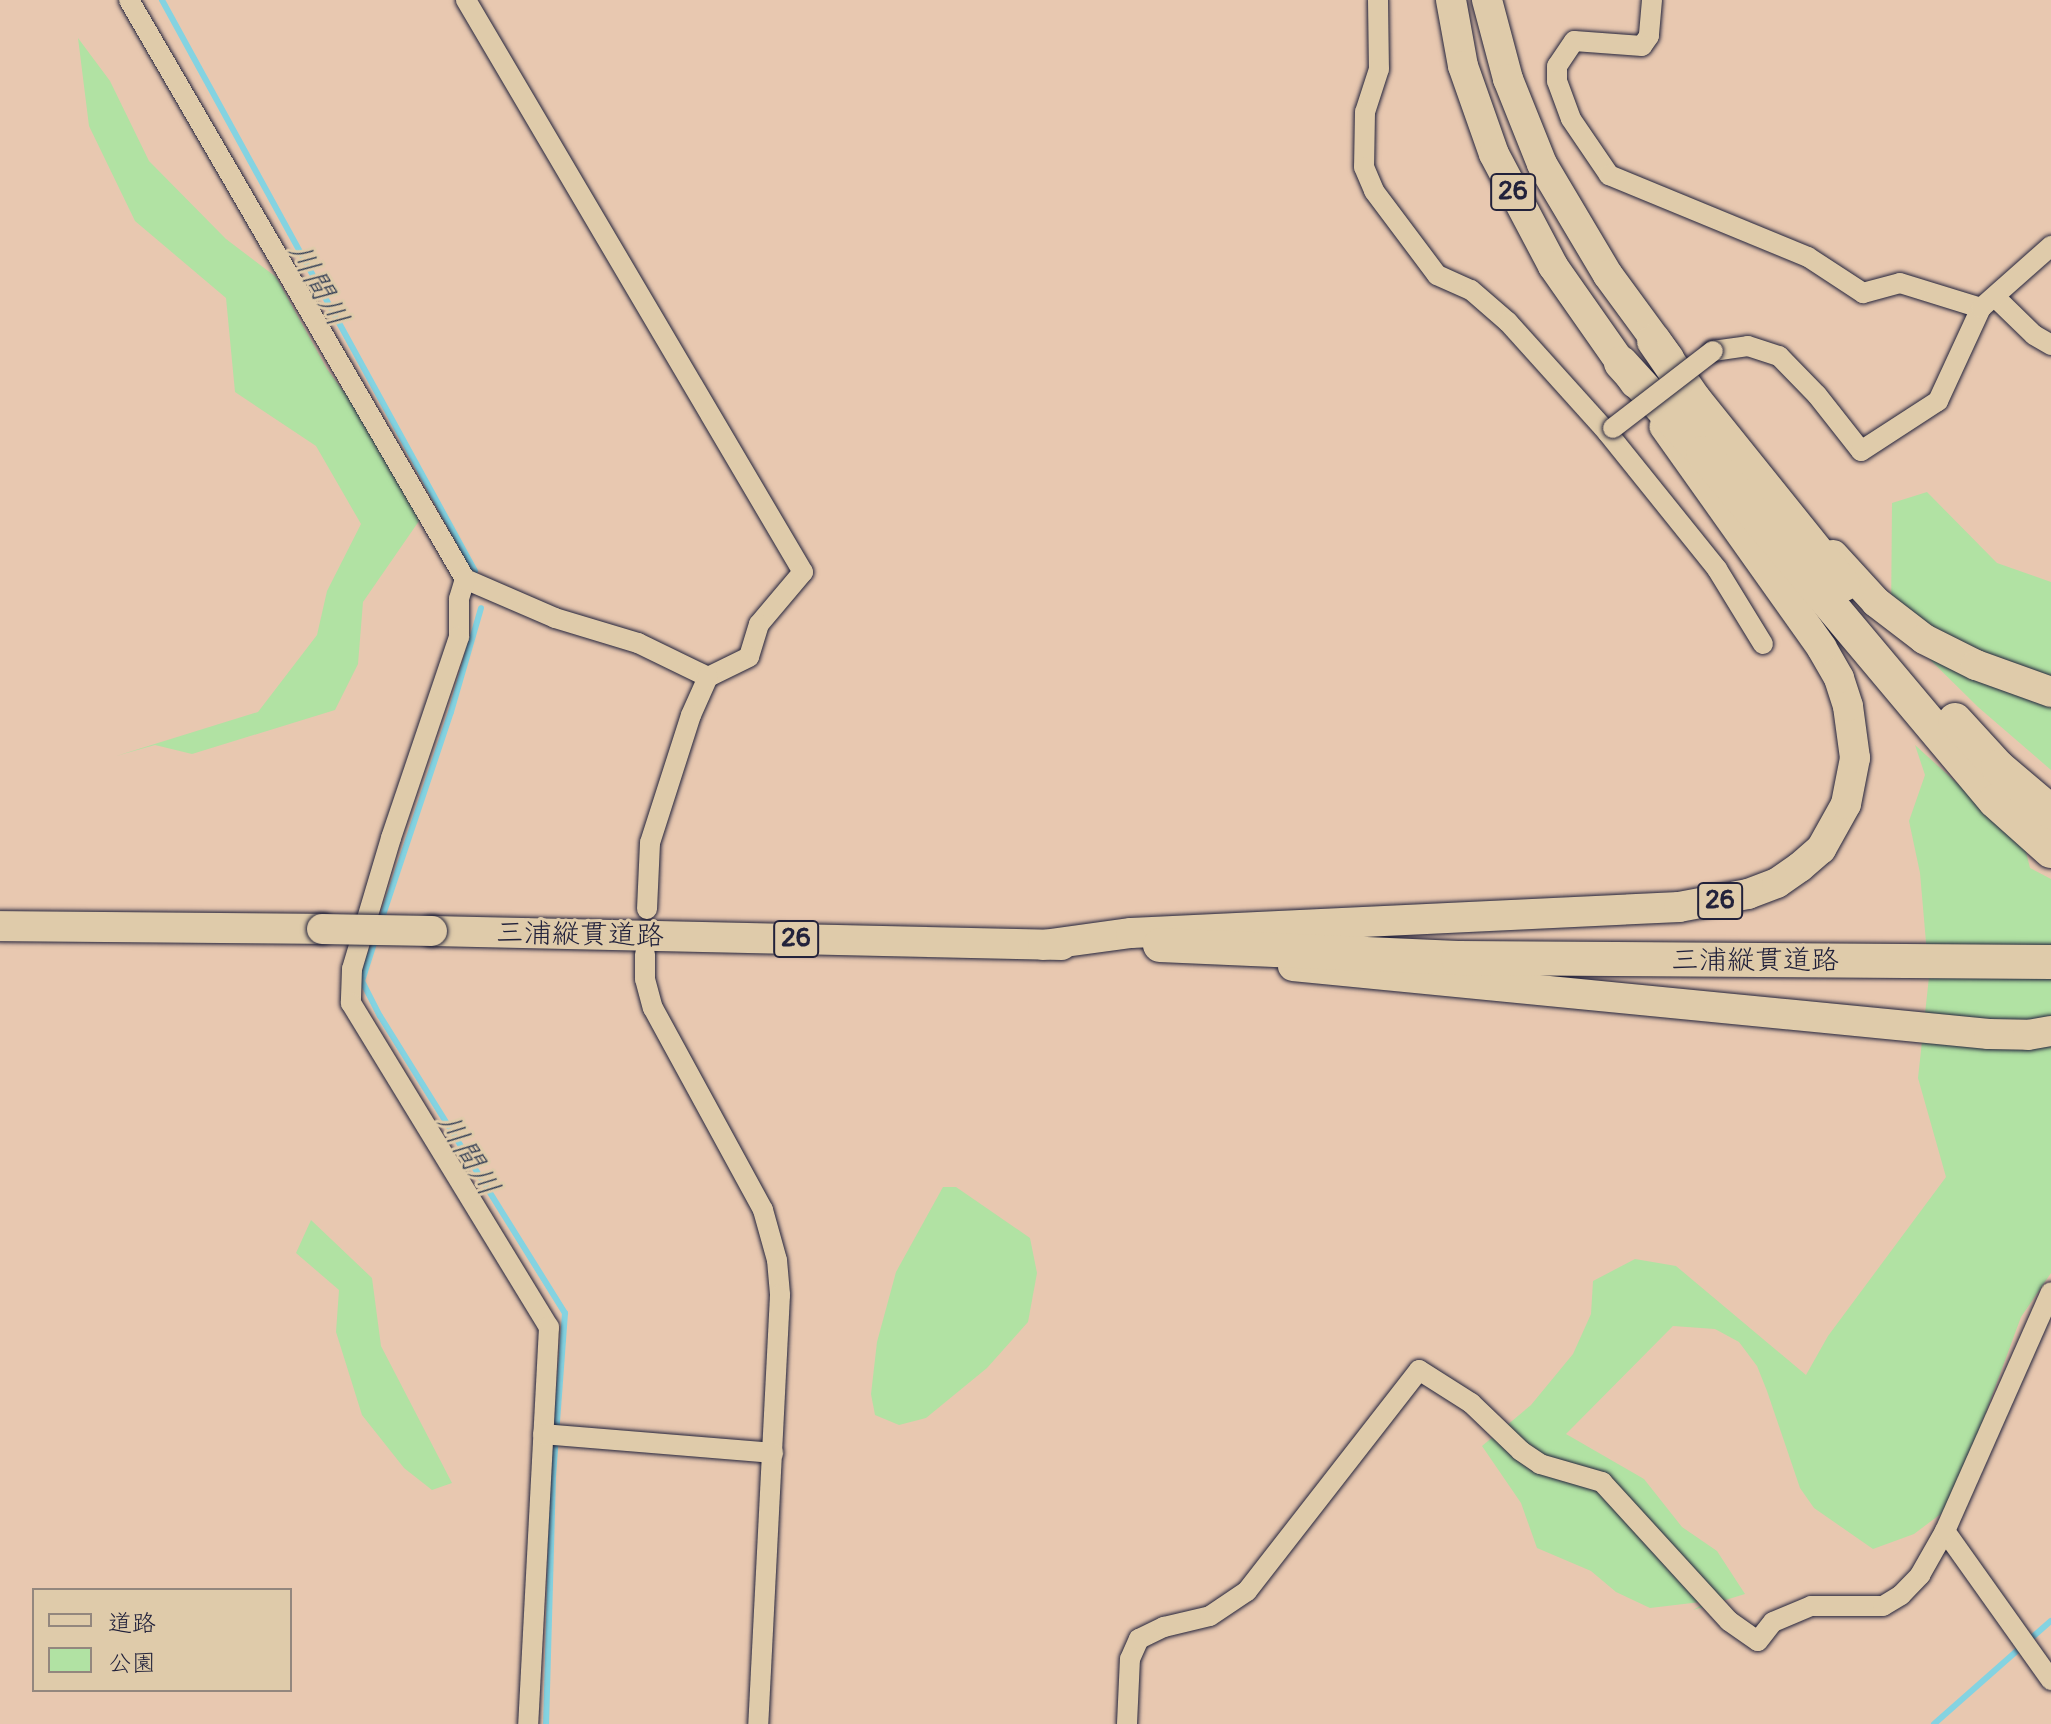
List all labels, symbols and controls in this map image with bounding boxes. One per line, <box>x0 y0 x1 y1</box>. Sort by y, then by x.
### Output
road number: 26 <box>1489 170 1537 214</box>
water label: 川間川 <box>280 237 356 333</box>
road number: 26 <box>1696 879 1744 923</box>
street label: 三浦縦貫道路 <box>496 917 664 953</box>
road number: 26 <box>772 917 820 961</box>
street label: 三浦縦貫道路 <box>1671 944 1839 978</box>
water label: 川間川 <box>429 1107 507 1203</box>
legend <box>32 1588 292 1692</box>
text: 道路 <box>108 1609 156 1638</box>
text: 公園 <box>108 1649 156 1678</box>

